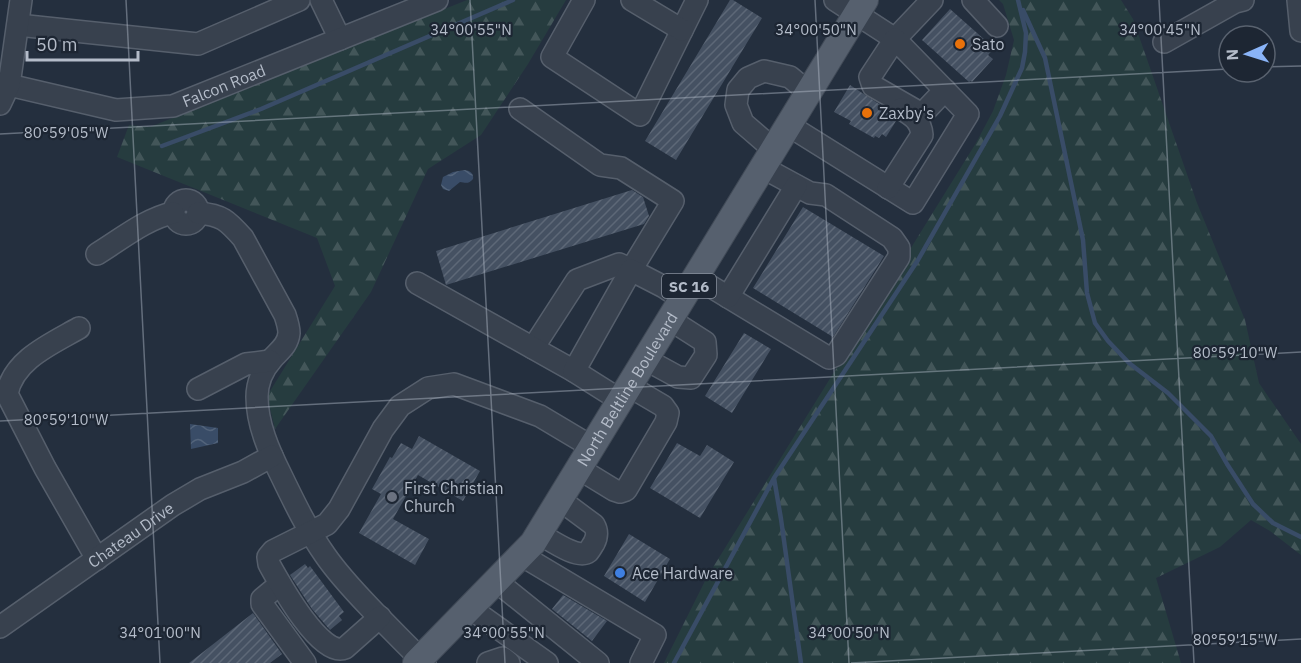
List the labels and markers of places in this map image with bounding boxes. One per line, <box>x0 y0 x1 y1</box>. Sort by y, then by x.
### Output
place label: Sato <box>972 34 1004 54</box>
marker: Sato <box>953 37 967 51</box>
place label: Zaxby's <box>879 103 934 123</box>
marker: Zaxby's <box>860 106 874 120</box>
place label: First Christian Church <box>404 478 504 516</box>
marker: First Christian Church <box>385 490 399 504</box>
place label: Ace Hardware <box>632 563 733 583</box>
marker: Ace Hardware <box>613 566 627 580</box>

